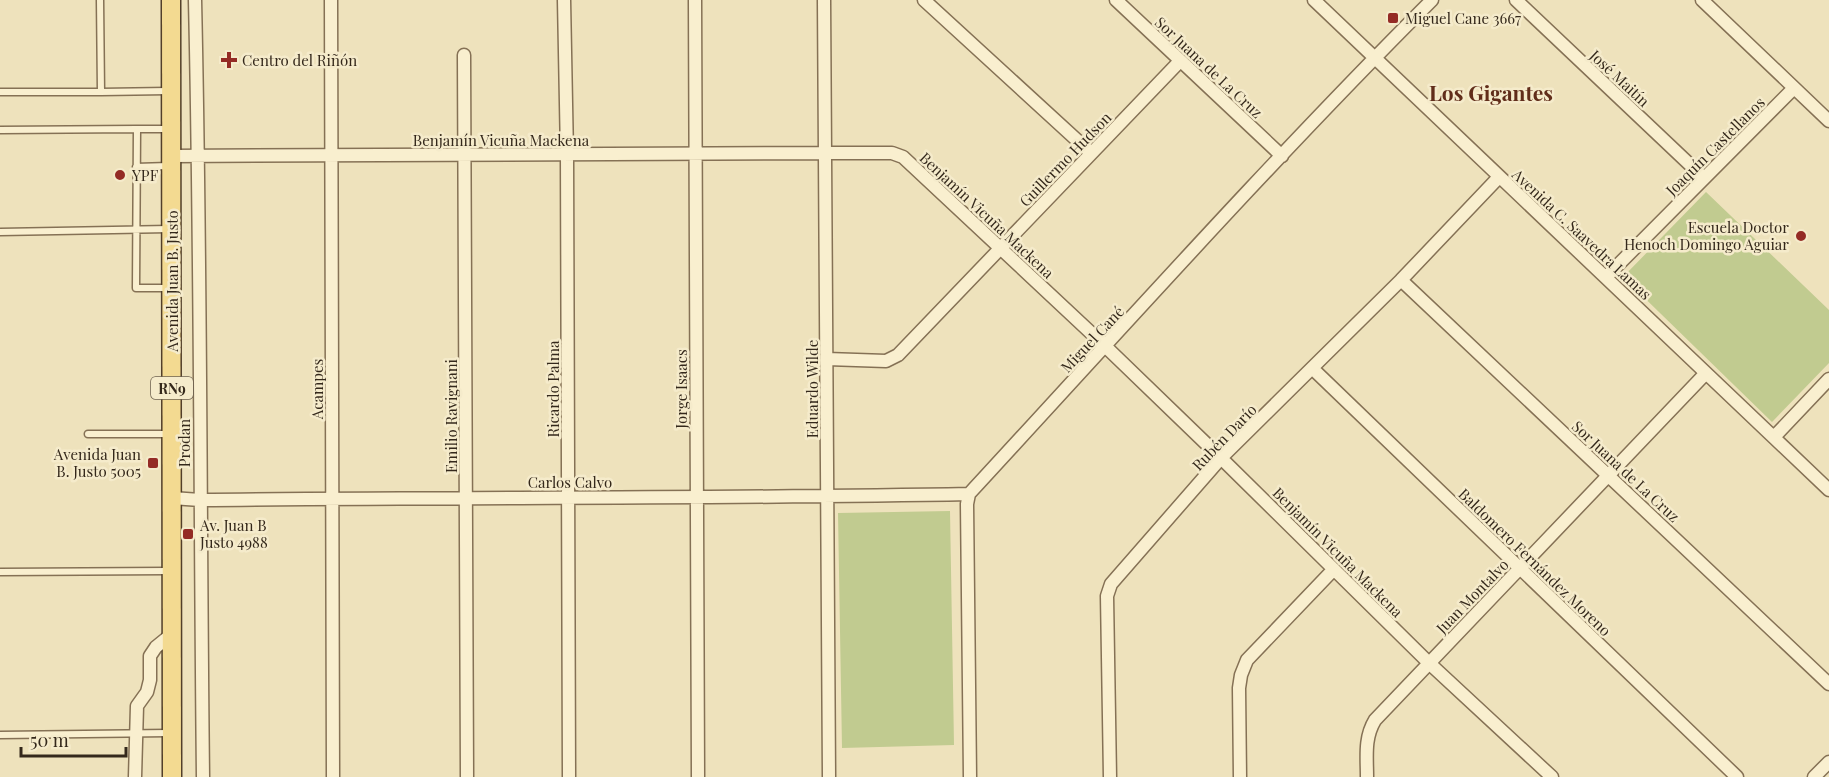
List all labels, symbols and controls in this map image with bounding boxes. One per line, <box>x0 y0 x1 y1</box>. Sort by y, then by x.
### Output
place label: Miguel Cane 3667 <box>1405 8 1521 28</box>
marker: Miguel Cane 3667 <box>1386 11 1400 25</box>
street label: Sor Juana de La Cruz <box>1151 12 1267 122</box>
street label: José Maitín <box>1585 45 1654 111</box>
place label: Centro del Riñón <box>242 50 357 70</box>
marker: Centro del Riñón <box>220 51 238 69</box>
district label: Los Gigantes <box>1429 78 1553 106</box>
street label: Joaquín Castellanos <box>1661 92 1769 200</box>
street label: Guillermo Hudson <box>1015 107 1115 211</box>
street label: Benjamín Vicuña Mackena <box>413 130 590 150</box>
street label: Benjamín Vicuña Mackena <box>916 148 1059 283</box>
street label: Avenida C. Saavedra Lamas <box>1507 164 1656 304</box>
place label: YPF <box>131 165 159 185</box>
marker: YPF <box>113 168 127 182</box>
street label: Avenida Juan B. Justo <box>162 210 182 353</box>
place label: Escuela Doctor Henoch Domingo Aguiar <box>1624 217 1789 254</box>
marker: Escuela Doctor Henoch Domingo Aguiar <box>1794 229 1808 243</box>
street label: Miguel Cané <box>1056 301 1128 377</box>
street label: Ricardo Palma <box>543 340 563 438</box>
street label: Eduardo Wilde <box>802 340 822 438</box>
street label: Jorge Isaacs <box>671 349 691 430</box>
street label: Emilio Ravignani <box>441 358 461 473</box>
street label: Acampes <box>307 359 327 420</box>
road number: RN9 <box>151 377 193 399</box>
street label: Rubén Darío <box>1187 400 1261 474</box>
street label: Sor Juana de La Cruz <box>1568 416 1684 526</box>
street label: Prodan <box>174 419 194 467</box>
place label: Avenida Juan B. Justo 5005 <box>53 444 141 481</box>
marker: Avenida Juan B. Justo 5005 <box>146 456 160 470</box>
street label: Carlos Calvo <box>528 472 612 492</box>
street label: Benjamín Vicuña Mackena <box>1269 483 1408 622</box>
street label: Baldomero Fernández Moreno <box>1455 484 1615 640</box>
place label: Av. Juan B Justo 4988 <box>199 515 268 552</box>
marker: Av. Juan B Justo 4988 <box>181 527 195 541</box>
street label: Juan Montalvo <box>1431 555 1513 638</box>
scale bar <box>21 720 126 758</box>
text: 50 m <box>30 728 69 752</box>

